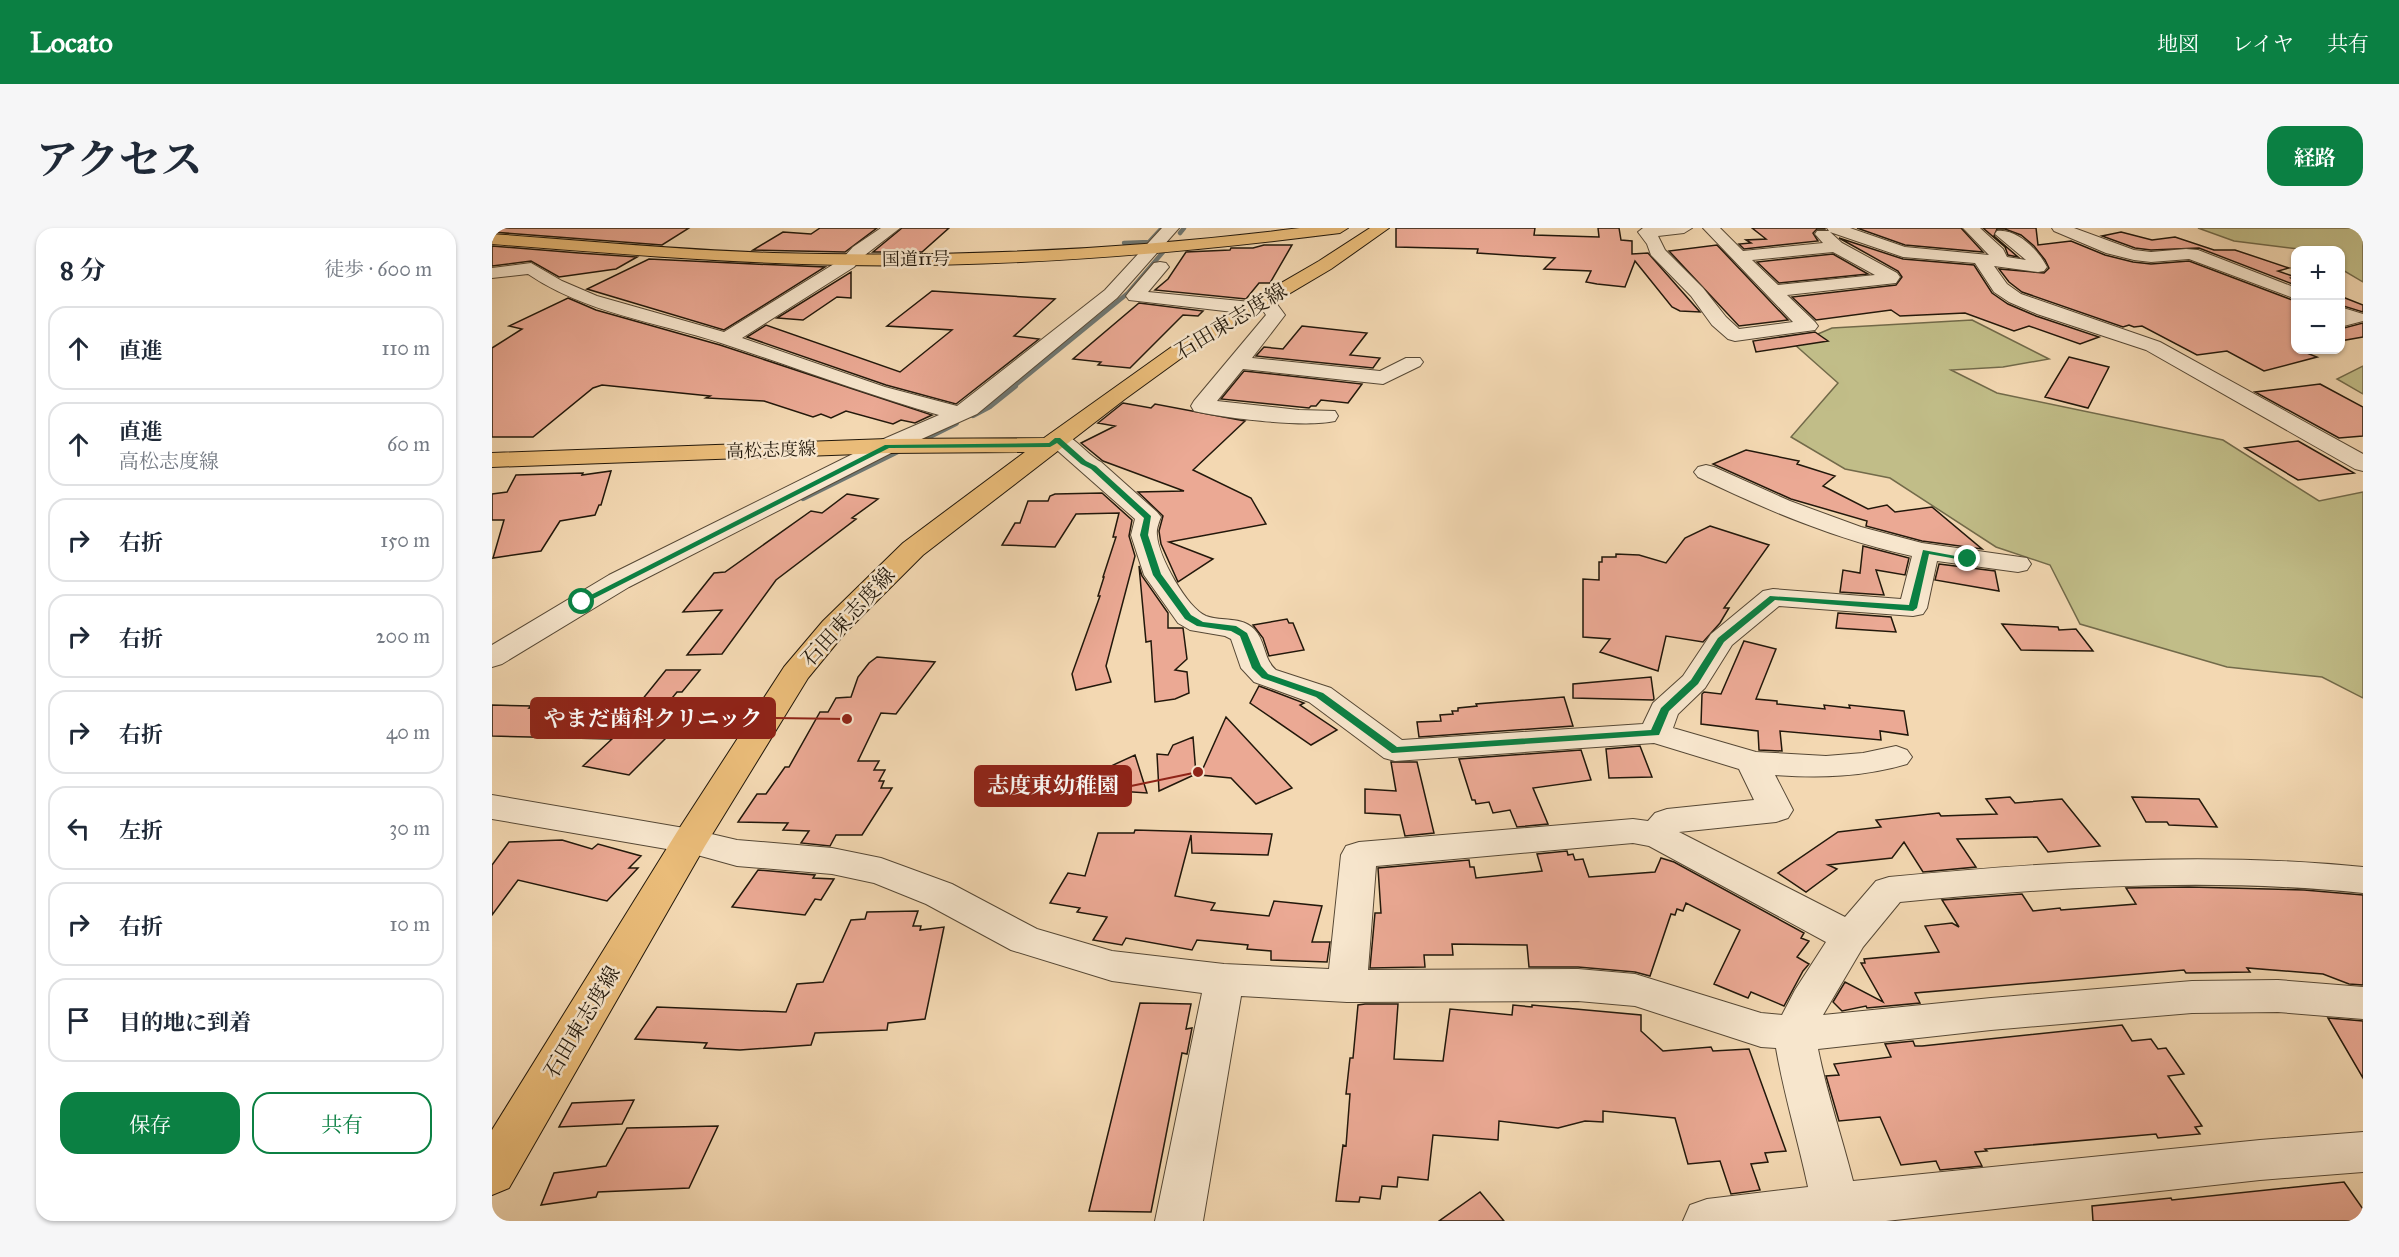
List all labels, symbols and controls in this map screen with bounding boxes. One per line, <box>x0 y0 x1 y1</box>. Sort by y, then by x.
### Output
text: Locato <box>30 25 113 60</box>
text: 地図 <box>2157 31 2199 57</box>
text: レイヤ <box>2232 31 2294 57</box>
text: 共有 <box>2327 31 2369 57</box>
button: 経路 <box>2267 126 2363 186</box>
text: アクセス <box>36 134 203 186</box>
map controls <box>2291 246 2345 354</box>
button: + <box>2291 246 2345 300</box>
street label: 国道11号 <box>882 247 950 271</box>
text: 8 分 <box>60 254 105 286</box>
text: 徒歩 · 600 m <box>324 257 432 281</box>
street label: 石田東志度線 <box>1170 277 1292 365</box>
button: − <box>2291 300 2345 354</box>
icon: ahead <box>62 332 95 365</box>
text: 110 m <box>382 336 430 360</box>
text: 直進 <box>119 337 163 364</box>
text: 直進 <box>119 418 163 445</box>
icon: ahead <box>62 428 95 461</box>
text: 60 m <box>387 432 430 456</box>
street label: 高松志度線 <box>726 437 816 463</box>
text: 高松志度線 <box>119 449 219 473</box>
icon: right <box>62 524 95 557</box>
text: 150 m <box>380 528 430 552</box>
text: 右折 <box>119 529 163 556</box>
route end <box>1954 545 1980 571</box>
street label: 石田東志度線 <box>796 562 900 672</box>
route start <box>568 588 594 614</box>
icon: right <box>62 620 95 653</box>
text: 200 m <box>376 624 430 648</box>
text: 右折 <box>119 625 163 652</box>
callout: やまだ歯科クリニック <box>531 698 775 738</box>
text: やまだ歯科クリニック <box>544 705 762 732</box>
icon: right <box>62 716 95 749</box>
text: 40 m <box>386 720 430 744</box>
text: 右折 <box>119 721 163 748</box>
callout: 志度東幼稚園 <box>975 766 1131 806</box>
text: 志度東幼稚園 <box>987 772 1119 799</box>
icon: left <box>62 812 95 845</box>
text: 30 m <box>389 816 430 840</box>
text: 左折 <box>119 817 163 844</box>
icon: right <box>62 908 95 941</box>
text: 10 m <box>389 912 430 936</box>
text: 右折 <box>119 913 163 940</box>
street label: 石田東志度線 <box>538 961 626 1083</box>
icon: arrive <box>62 1004 95 1037</box>
text: 目的地に到着 <box>119 1009 251 1036</box>
button: 保存 <box>60 1092 240 1154</box>
button: 共有 <box>252 1092 432 1154</box>

